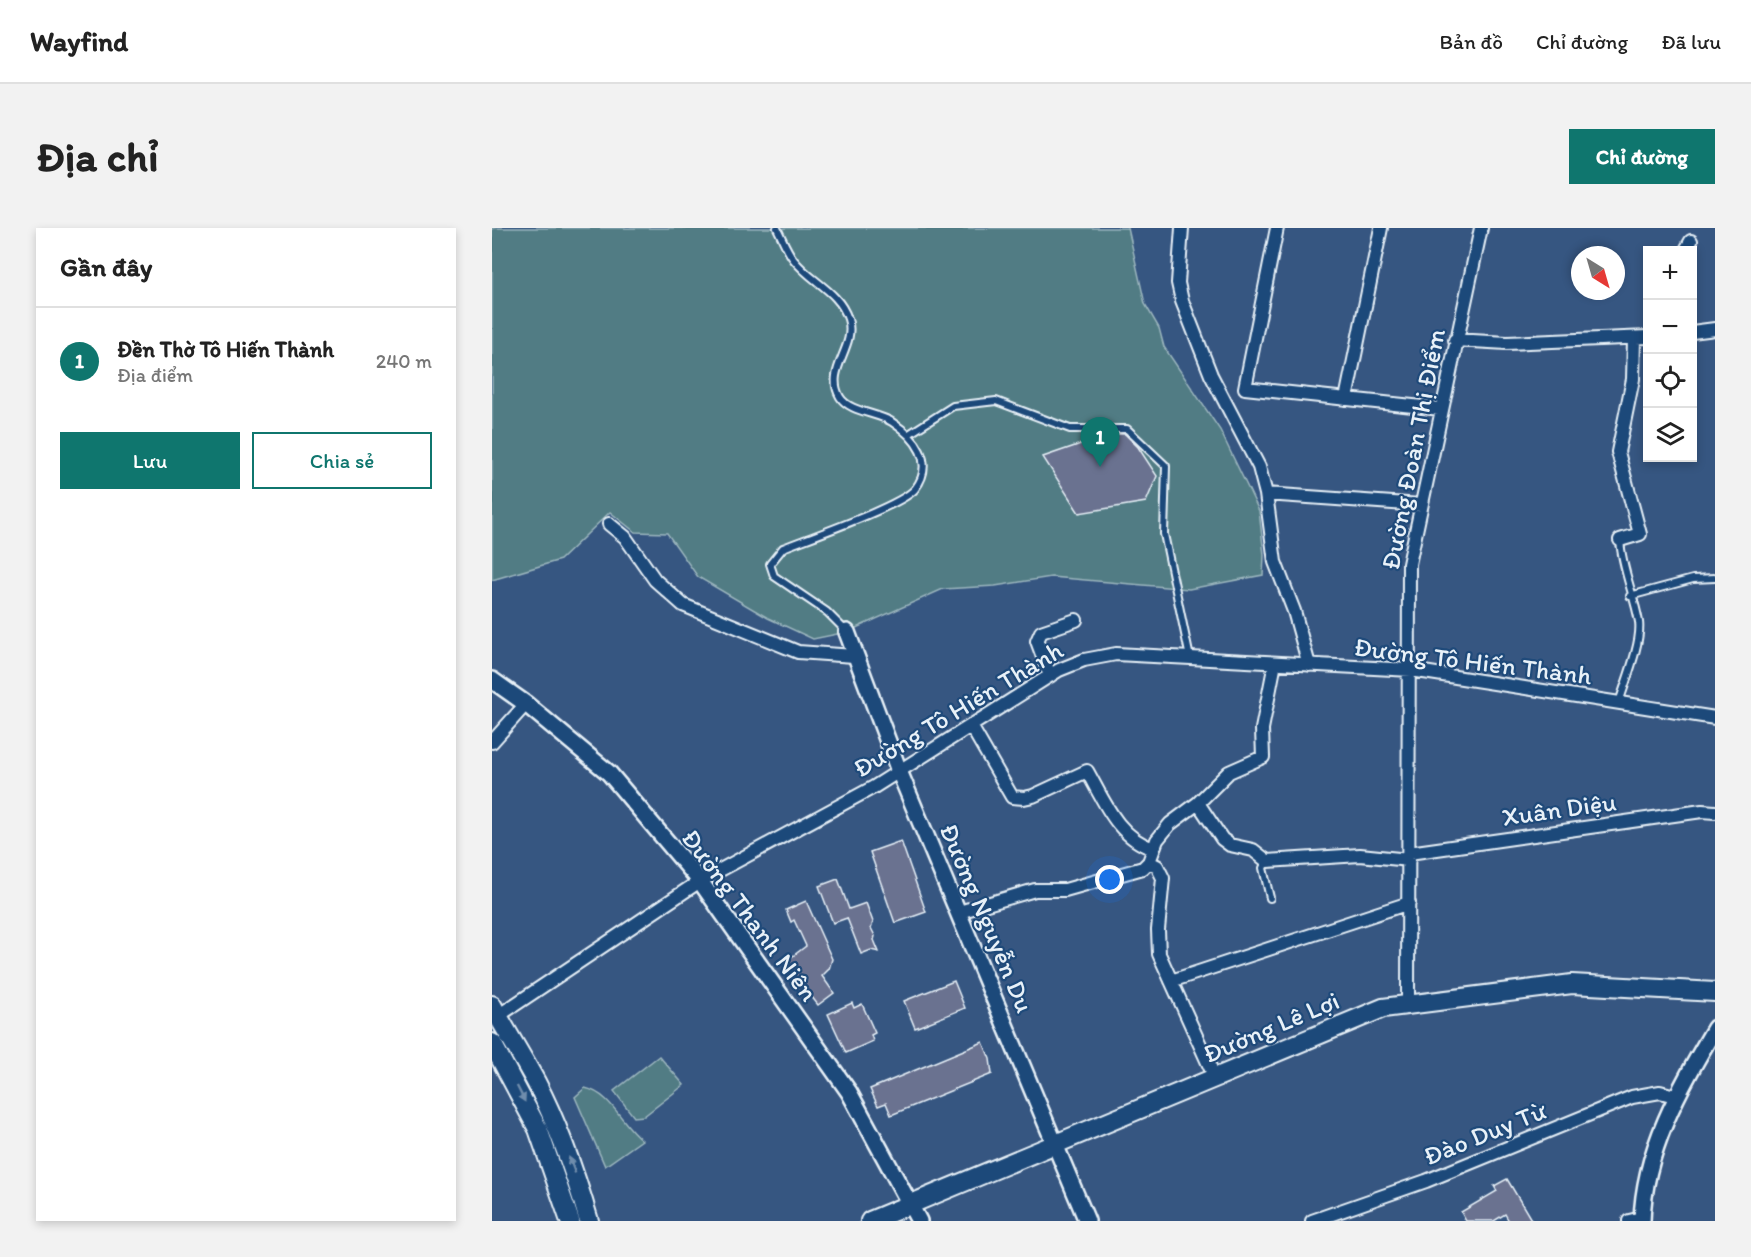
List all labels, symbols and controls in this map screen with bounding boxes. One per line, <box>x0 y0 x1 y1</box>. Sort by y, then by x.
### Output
text: Wayfind <box>30 24 128 58</box>
text: Bản đồ <box>1439 29 1503 54</box>
text: Chỉ đường <box>1536 29 1628 54</box>
text: Đã lưu <box>1661 29 1721 54</box>
button: Chỉ đường <box>1569 129 1715 184</box>
text: Địa chỉ <box>36 131 159 182</box>
north arrow <box>1571 246 1625 300</box>
map controls <box>1643 246 1697 462</box>
button: + <box>1643 246 1697 300</box>
text: Gần đây <box>60 251 152 283</box>
button: − <box>1643 300 1697 354</box>
street label: Đường Đoàn Thị Điểm <box>1374 326 1452 572</box>
text: Đền Thờ Tô Hiến Thành <box>117 336 334 363</box>
text: 1 <box>75 349 84 373</box>
text: 240 m <box>376 349 432 373</box>
button: locate <box>1643 354 1697 408</box>
text: Địa điểm <box>117 363 193 387</box>
button: layers <box>1643 408 1697 462</box>
pin: 1 <box>1080 418 1120 467</box>
button: Lưu <box>60 432 240 489</box>
button: Chia sẻ <box>252 432 432 489</box>
street label: Đường Tô Hiến Thành <box>1352 631 1594 691</box>
street label: Đường Tô Hiến Thành <box>847 634 1069 784</box>
street label: Xuân Diệu <box>1500 785 1618 833</box>
street label: Đường Nguyễn Du <box>933 819 1041 1017</box>
street label: Đường Thanh Niên <box>675 823 825 1008</box>
your location <box>1095 865 1124 894</box>
street label: Đường Lê Lợi <box>1198 984 1344 1070</box>
one-way arrow <box>516 1086 526 1103</box>
street label: Đào Duy Từ <box>1419 1094 1552 1172</box>
one-way arrow <box>566 1156 576 1174</box>

